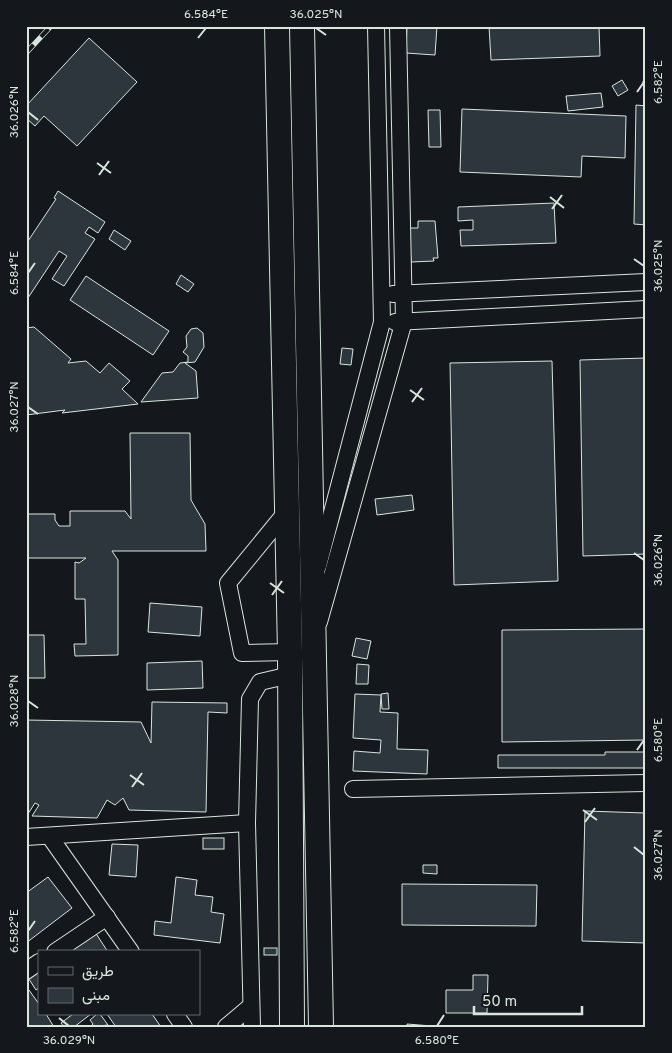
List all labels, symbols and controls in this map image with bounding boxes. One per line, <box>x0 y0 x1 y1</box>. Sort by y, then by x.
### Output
text: 6.584°E <box>184 7 228 23</box>
text: 36.025°N <box>290 7 343 23</box>
text: 6.582°E <box>651 60 667 104</box>
text: 36.026°N <box>7 86 23 138</box>
text: 36.025°N <box>651 240 667 293</box>
text: 6.584°E <box>7 251 23 295</box>
text: 36.027°N <box>7 381 23 433</box>
text: 36.026°N <box>651 534 667 586</box>
text: 36.028°N <box>7 675 23 727</box>
text: 6.580°E <box>651 718 667 762</box>
text: 36.027°N <box>651 829 667 881</box>
text: 6.582°E <box>7 909 23 953</box>
legend <box>38 950 200 1016</box>
text: طريق <box>82 963 114 982</box>
scale bar <box>474 983 582 1015</box>
text: مبنى <box>82 987 110 1006</box>
text: 50 m <box>482 993 517 1012</box>
text: 36.029°N <box>43 1033 95 1049</box>
text: 6.580°E <box>415 1033 459 1049</box>

